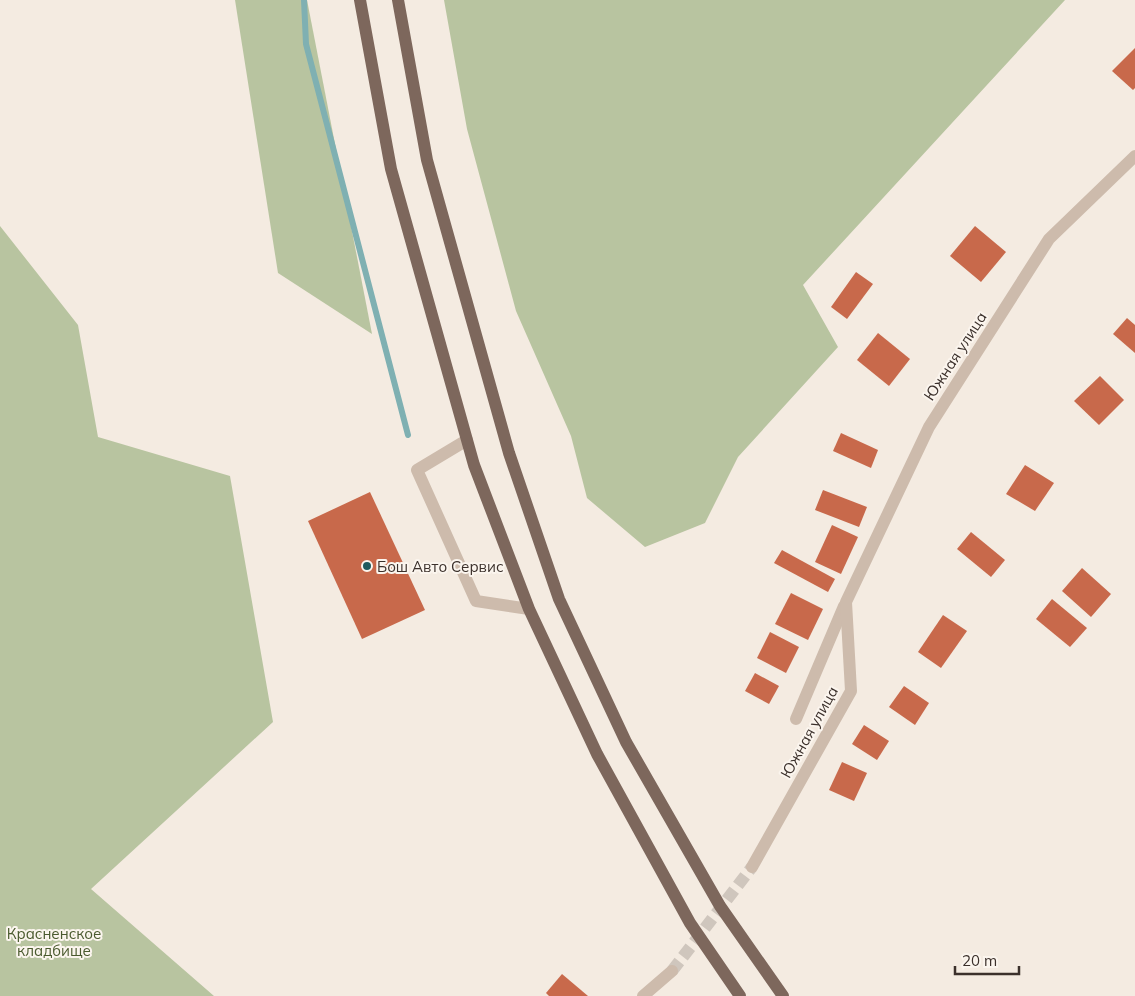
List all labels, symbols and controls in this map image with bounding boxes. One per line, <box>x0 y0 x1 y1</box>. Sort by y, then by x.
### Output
street label: Южная улица <box>919 308 991 404</box>
place label: Бош Авто Сервис <box>377 557 503 576</box>
marker: Бош Авто Сервис <box>361 560 373 572</box>
street label: Южная улица <box>776 683 842 781</box>
park label: Красненское кладбище <box>7 924 101 960</box>
scale bar <box>955 944 1019 976</box>
text: 20 m <box>962 951 997 970</box>

